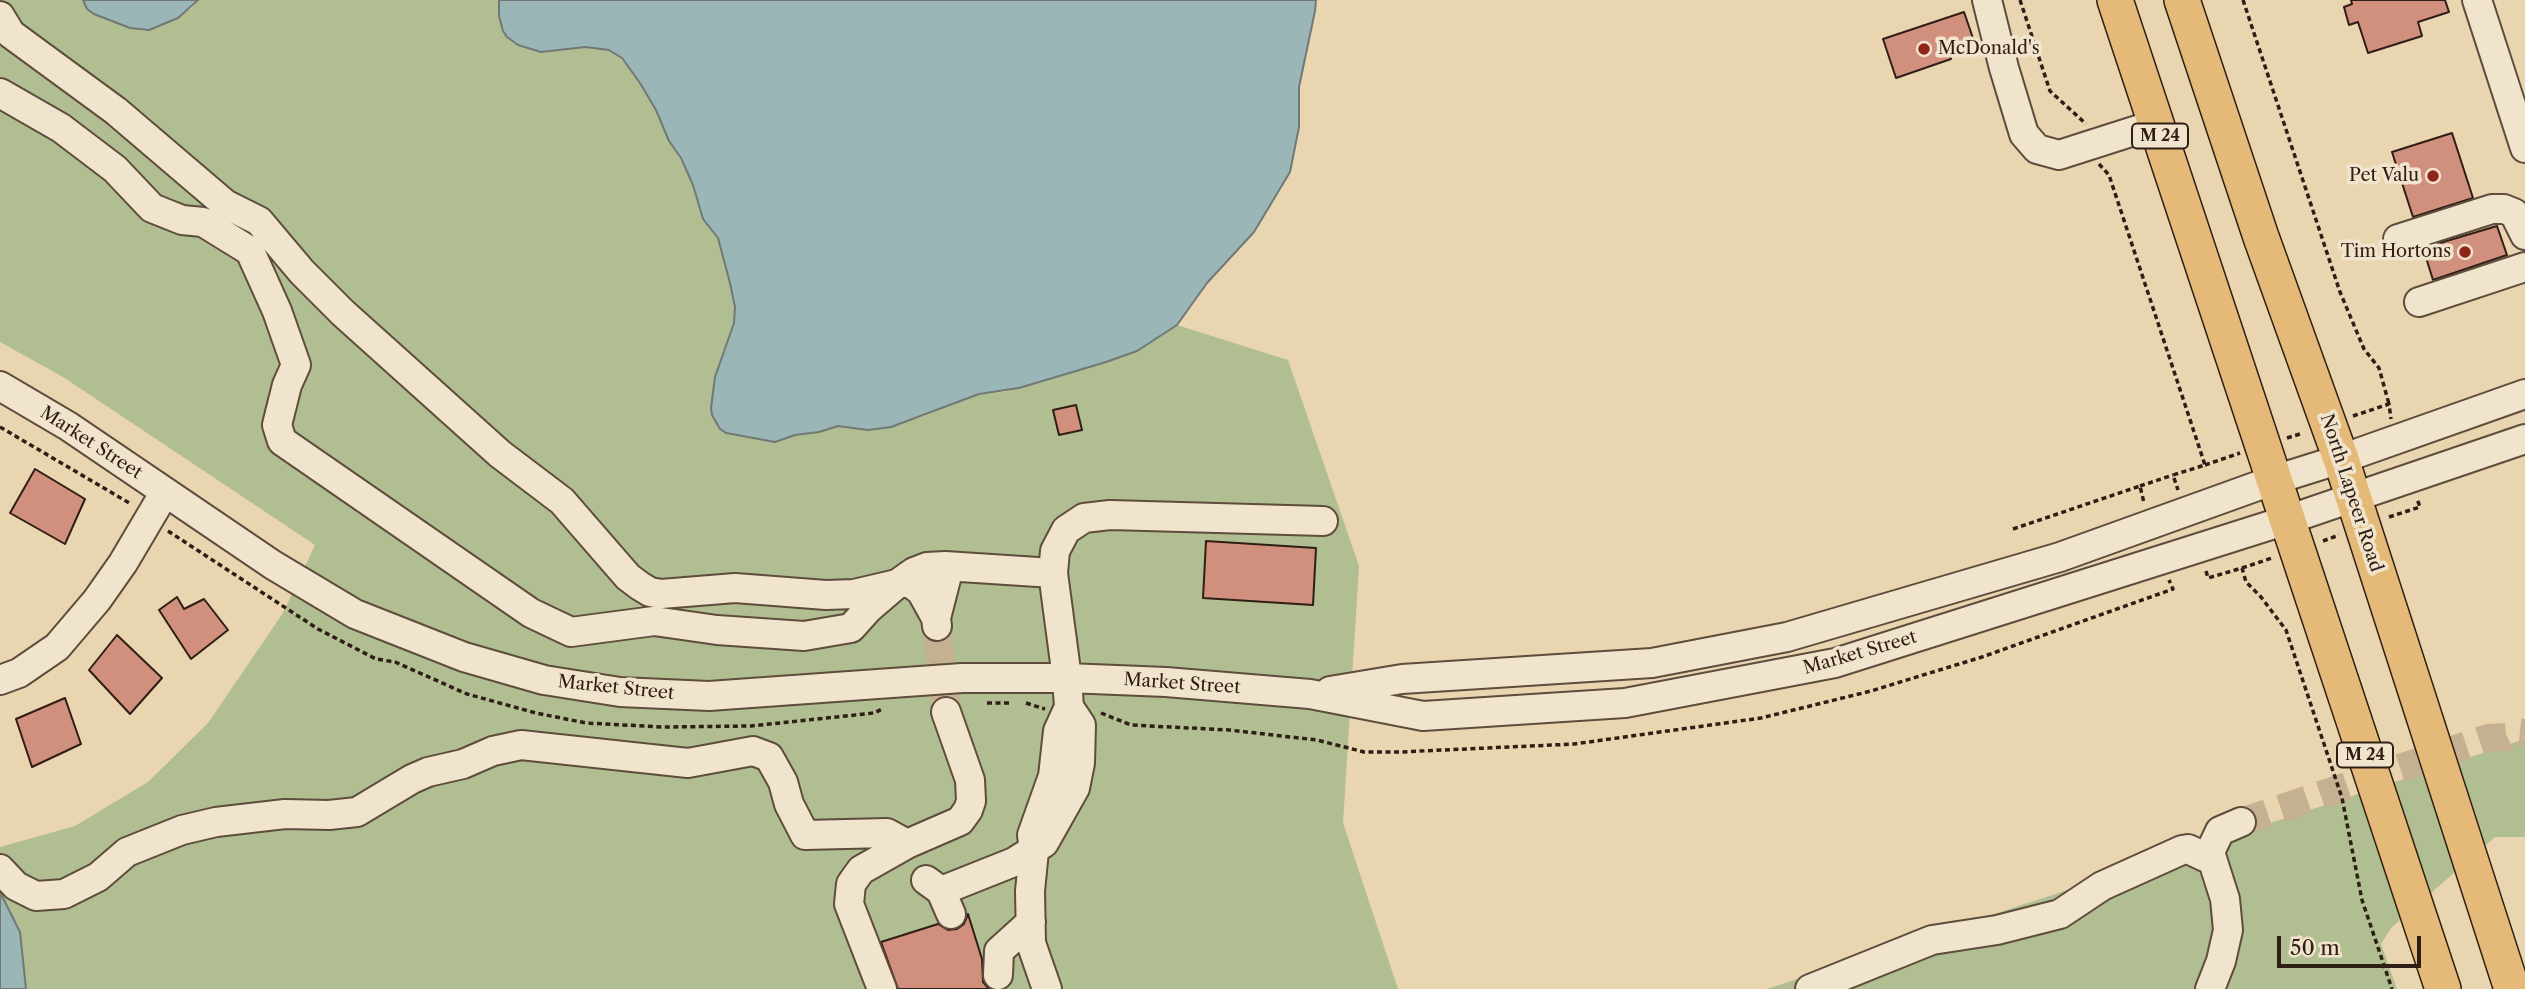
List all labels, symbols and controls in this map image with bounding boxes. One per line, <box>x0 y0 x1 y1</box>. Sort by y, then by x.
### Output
place label: McDonald's <box>1938 38 2039 60</box>
marker: McDonald's <box>1916 41 1932 57</box>
road number: M 24 <box>2132 124 2188 148</box>
place label: Pet Valu <box>2349 165 2419 187</box>
marker: Pet Valu <box>2425 168 2441 184</box>
place label: Tim Hortons <box>2341 241 2451 263</box>
marker: Tim Hortons <box>2457 244 2473 260</box>
street label: Market Street <box>36 402 146 484</box>
street label: North Lapeer Road <box>2315 411 2387 575</box>
street label: Market Street <box>1801 626 1919 680</box>
street label: Market Street <box>1123 669 1241 699</box>
street label: Market Street <box>557 671 675 705</box>
road number: M 24 <box>2337 742 2393 768</box>
scale bar <box>2280 922 2424 966</box>
text: 50 m <box>2290 935 2340 960</box>

